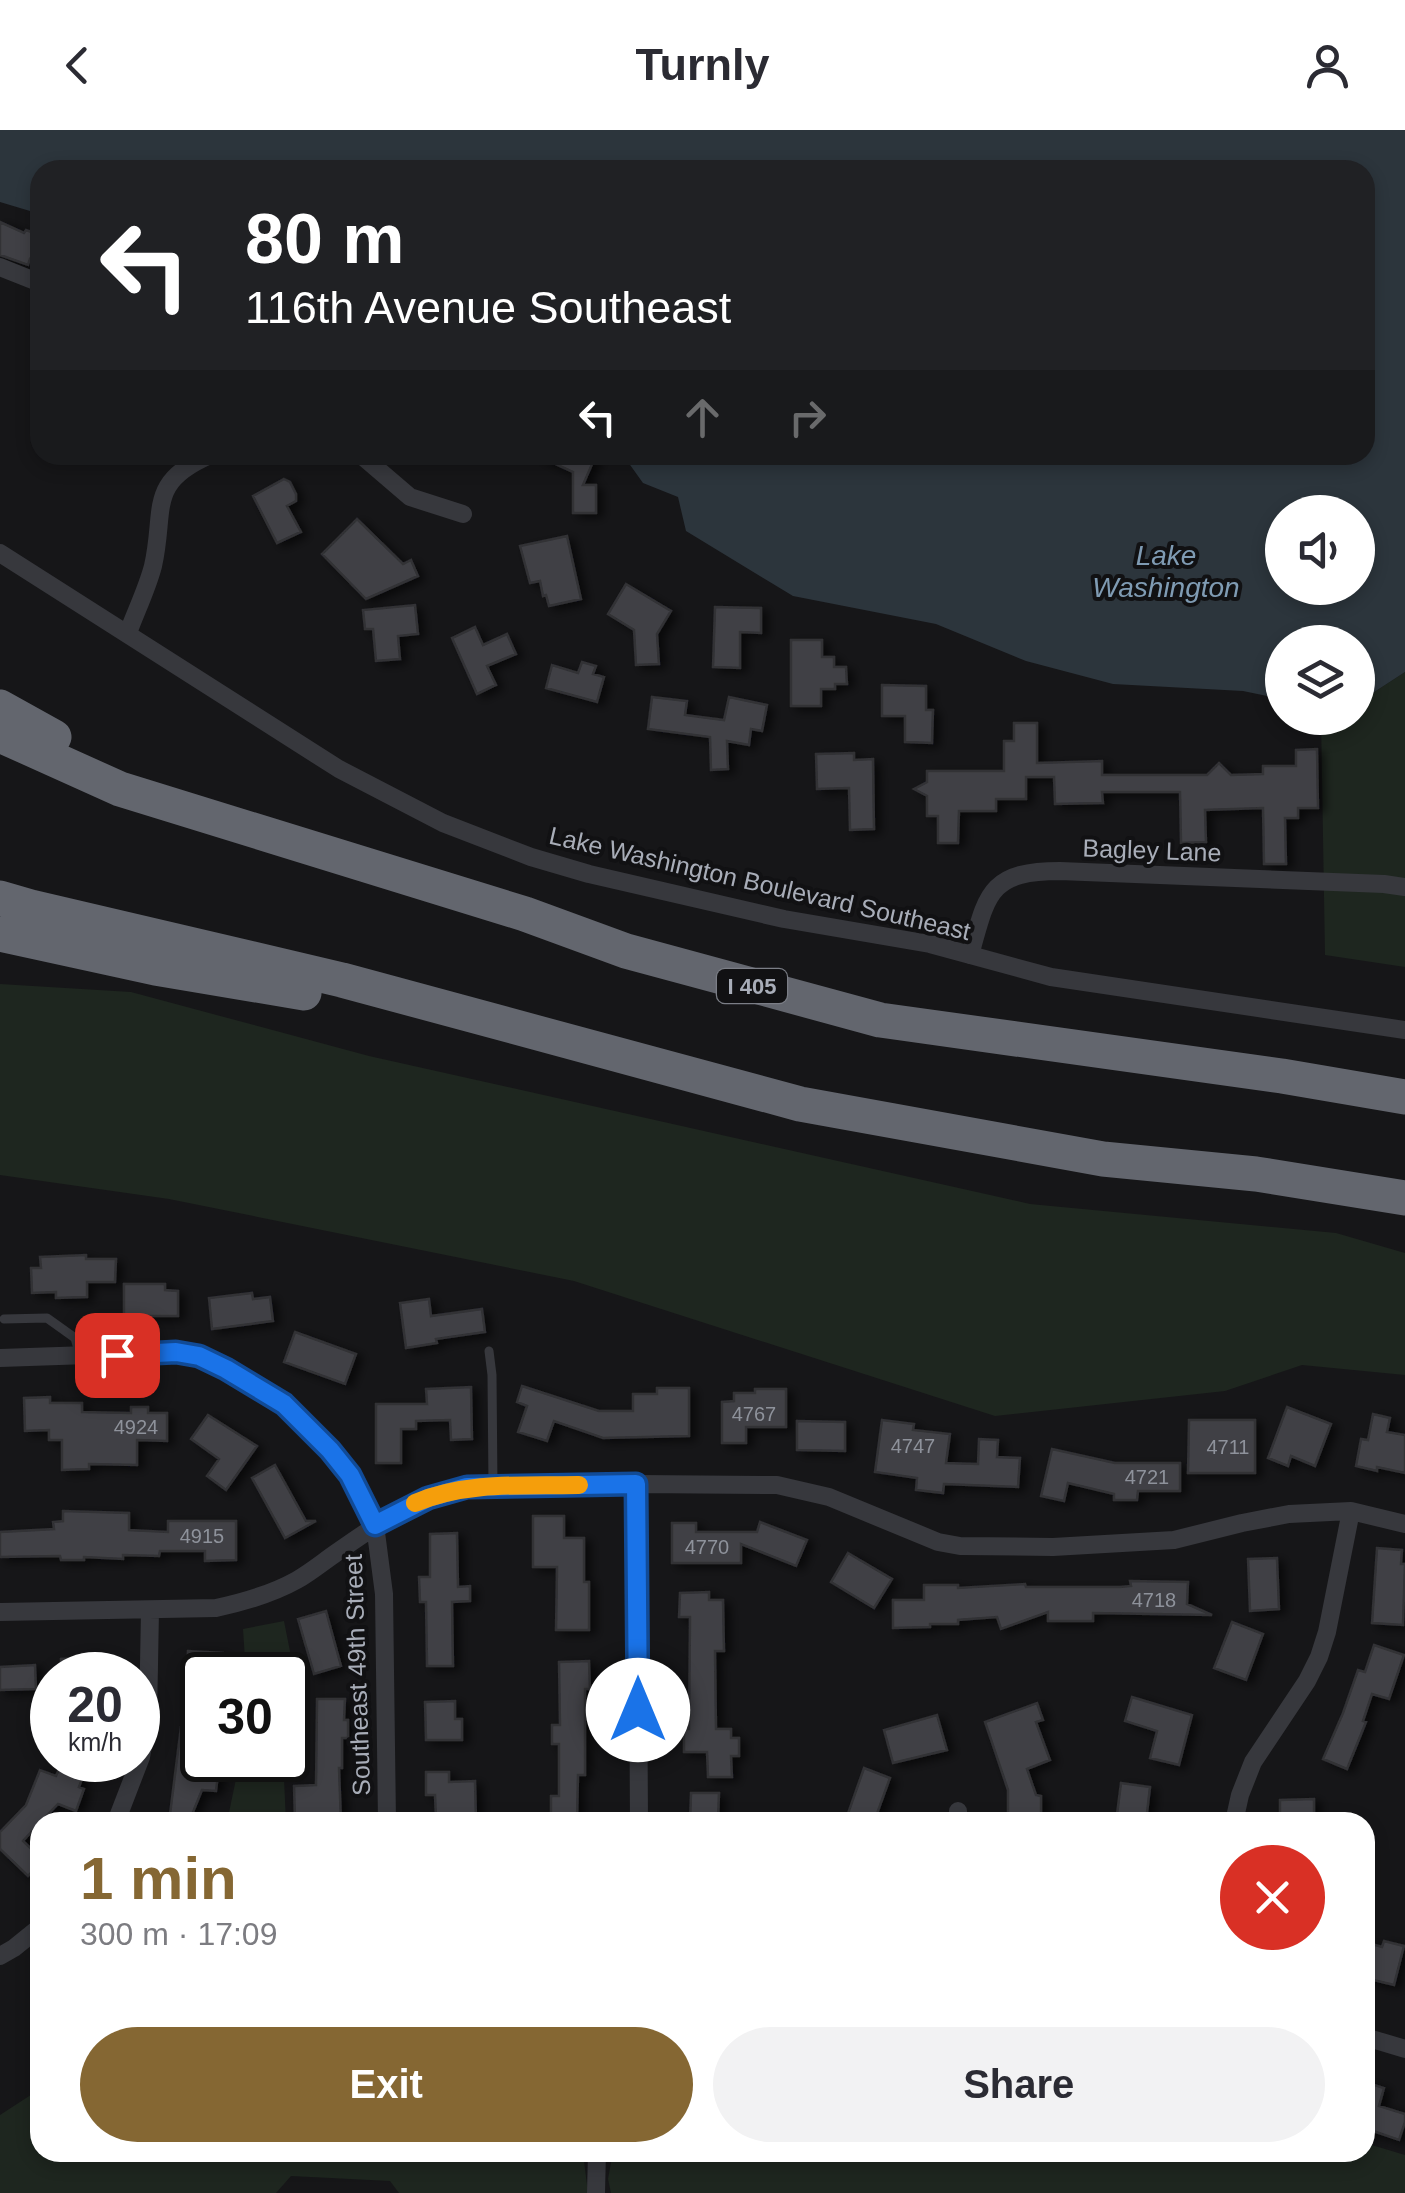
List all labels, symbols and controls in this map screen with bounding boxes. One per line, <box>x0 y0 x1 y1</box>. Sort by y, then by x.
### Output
icon: back <box>50 38 105 93</box>
icon: person <box>1300 38 1355 93</box>
text: Turnly <box>635 39 770 90</box>
icon: left <box>80 200 210 330</box>
text: 80 m <box>245 200 405 278</box>
text: 116th Avenue Southeast <box>245 282 731 333</box>
icon: left <box>570 390 625 445</box>
icon: ahead <box>675 390 730 445</box>
icon: right <box>780 390 835 445</box>
map controls <box>1265 495 1375 735</box>
button: sound <box>1265 495 1375 605</box>
water label: Lake Washington <box>1092 540 1240 603</box>
button: layers <box>1265 625 1375 735</box>
street label: Lake Washington Boulevard Southeast <box>547 821 973 945</box>
street label: Bagley Lane <box>1082 834 1222 866</box>
road number: I 405 <box>717 969 787 1003</box>
pin <box>75 1313 160 1398</box>
icon: arrive <box>90 1328 145 1383</box>
house number: 4767 <box>732 1403 776 1425</box>
house number: 4924 <box>114 1416 158 1438</box>
house number: 4747 <box>891 1435 935 1457</box>
house number: 4711 <box>1206 1436 1250 1458</box>
house number: 4721 <box>1125 1466 1169 1488</box>
house number: 4915 <box>180 1525 224 1547</box>
house number: 4770 <box>685 1536 729 1558</box>
street label: Southeast 49th Street <box>339 1554 375 1796</box>
house number: 4718 <box>1132 1589 1176 1611</box>
speed limit sign: 30 <box>180 1652 310 1782</box>
position arrow <box>586 1658 690 1762</box>
text: 20 <box>67 1677 123 1733</box>
text: km/h <box>68 1728 122 1756</box>
text: 1 min <box>80 1845 237 1912</box>
button: close <box>1220 1845 1325 1950</box>
text: 300 m · 17:09 <box>80 1916 277 1952</box>
button: Exit <box>80 2027 693 2142</box>
button: Share <box>713 2027 1325 2142</box>

